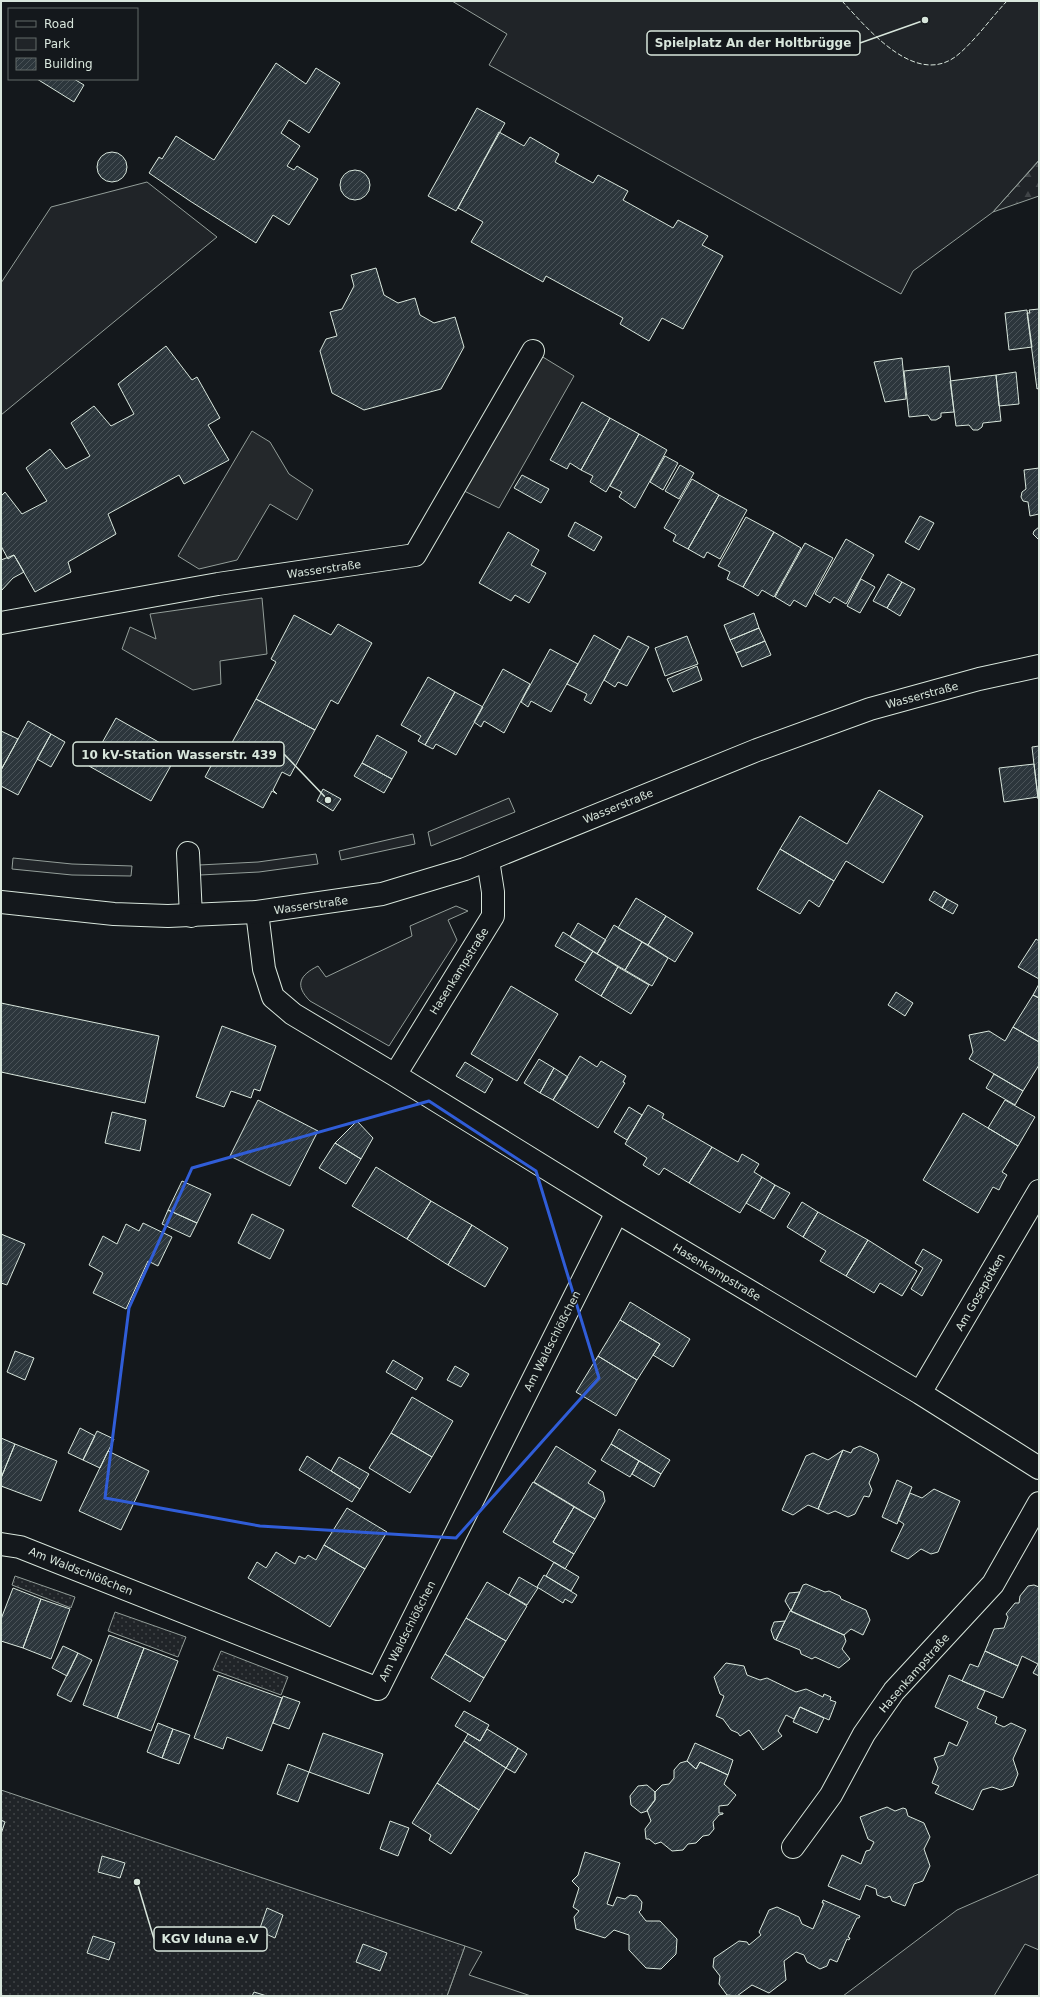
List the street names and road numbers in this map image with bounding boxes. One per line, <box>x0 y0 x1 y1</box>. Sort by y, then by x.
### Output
street label: Wasserstraße <box>286 558 362 581</box>
street label: Wasserstraße <box>884 679 960 711</box>
street label: Wasserstraße <box>581 786 655 826</box>
street label: Wasserstraße <box>273 894 349 917</box>
street label: Hasenkampstraße <box>427 925 492 1017</box>
street label: Hasenkampstraße <box>670 1241 763 1304</box>
street label: Am Gosepötken <box>953 1251 1008 1333</box>
street label: Am Waldschlößchen <box>521 1289 583 1394</box>
street label: Am Waldschlößchen <box>27 1545 135 1598</box>
street label: Am Waldschlößchen <box>376 1579 438 1684</box>
street label: Hasenkampstraße <box>877 1631 952 1715</box>

